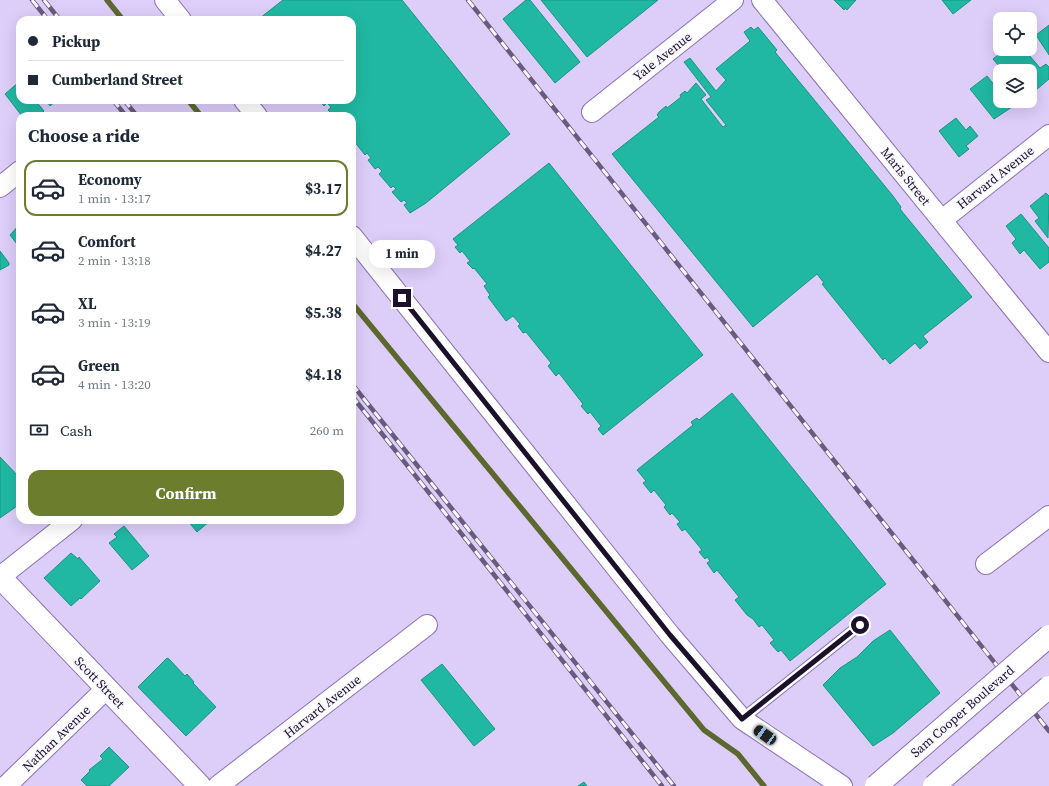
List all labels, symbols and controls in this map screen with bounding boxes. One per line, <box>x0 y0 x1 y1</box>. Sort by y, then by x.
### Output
map controls <box>993 12 1037 108</box>
button: locate <box>993 12 1037 56</box>
street label: Yale Avenue <box>629 28 695 85</box>
text: Pickup <box>52 31 100 52</box>
button: layers <box>993 64 1037 108</box>
text: Cumberland Street <box>52 69 183 90</box>
text: Choose a ride <box>28 123 140 148</box>
street label: Harvard Avenue <box>953 142 1038 213</box>
street label: Maris Street <box>877 144 935 209</box>
text: Economy <box>78 169 142 190</box>
icon: car <box>30 170 66 206</box>
text: $3.17 <box>305 178 342 199</box>
text: 1 min · 13:17 <box>78 190 151 207</box>
text: Comfort <box>78 231 136 252</box>
icon: car <box>30 232 66 268</box>
text: $4.27 <box>305 240 342 261</box>
callout: 1 min <box>369 240 435 268</box>
text: 1 min <box>385 245 419 262</box>
text: 2 min · 13:18 <box>78 252 151 269</box>
route end <box>393 289 411 307</box>
text: XL <box>78 293 97 314</box>
icon: car <box>30 294 66 330</box>
text: $5.38 <box>305 302 342 323</box>
text: 3 min · 13:19 <box>78 314 151 331</box>
text: Green <box>78 355 120 376</box>
icon: car <box>30 356 66 392</box>
text: $4.18 <box>305 364 342 385</box>
text: 4 min · 13:20 <box>78 376 151 393</box>
icon: cash <box>28 419 50 441</box>
text: Cash <box>60 420 92 441</box>
text: 260 m <box>310 422 344 439</box>
button: Confirm <box>28 470 344 516</box>
route start <box>851 616 869 634</box>
street label: Scott Street <box>71 653 129 712</box>
street label: Sam Cooper Boulevard <box>907 661 1018 761</box>
street label: Harvard Avenue <box>280 671 365 742</box>
street label: Nathan Avenue <box>19 701 94 775</box>
car <box>752 723 778 747</box>

